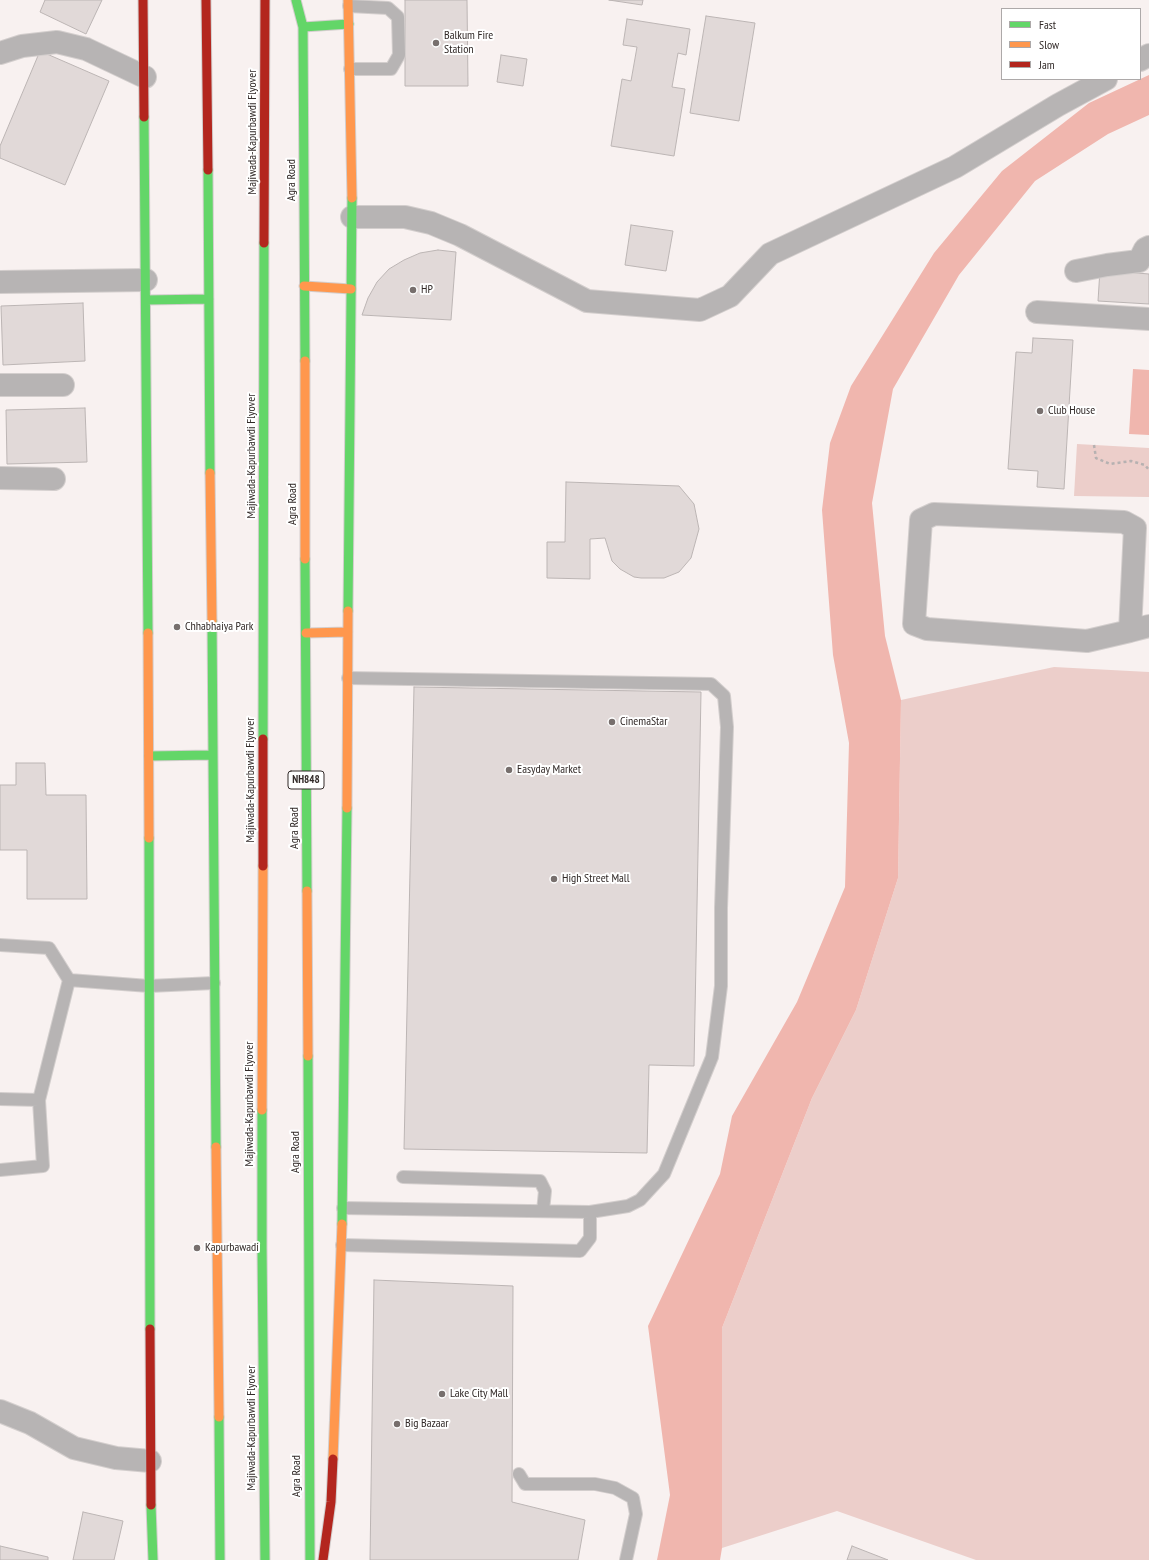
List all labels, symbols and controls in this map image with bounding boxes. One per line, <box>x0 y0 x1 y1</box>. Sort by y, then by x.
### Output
legend <box>1001 8 1141 80</box>
text: Fast <box>1039 17 1056 32</box>
place label: Balkum Fire Station <box>444 29 493 57</box>
text: Slow <box>1039 37 1059 52</box>
marker: Balkum Fire Station <box>431 38 441 48</box>
text: Jam <box>1039 57 1055 72</box>
street label: Majiwada-Kapurbawdi Flyover <box>246 70 260 194</box>
street label: Agra Road <box>285 159 299 201</box>
place label: HP <box>421 283 433 297</box>
marker: HP <box>408 285 418 295</box>
street label: Majiwada-Kapurbawdi Flyover <box>245 394 259 518</box>
place label: Club House <box>1048 404 1095 418</box>
marker: Club House <box>1035 406 1045 416</box>
street label: Agra Road <box>286 483 300 525</box>
place label: Chhabhaiya Park <box>185 620 253 634</box>
marker: Chhabhaiya Park <box>172 622 182 632</box>
place label: CinemaStar <box>620 715 667 729</box>
marker: CinemaStar <box>607 717 617 727</box>
street label: Majiwada-Kapurbawdi Flyover <box>244 718 258 842</box>
place label: Easyday Market <box>517 763 581 777</box>
marker: Easyday Market <box>504 765 514 775</box>
road number: NH848 <box>288 771 324 789</box>
street label: Agra Road <box>288 807 302 849</box>
place label: High Street Mall <box>562 872 629 886</box>
marker: High Street Mall <box>549 874 559 884</box>
street label: Majiwada-Kapurbawdi Flyover <box>243 1042 257 1166</box>
street label: Agra Road <box>289 1131 303 1173</box>
place label: Kapurbawadi <box>205 1241 259 1255</box>
marker: Kapurbawadi <box>192 1243 202 1253</box>
street label: Majiwada-Kapurbawdi Flyover <box>245 1366 259 1490</box>
place label: Lake City Mall <box>450 1387 508 1401</box>
marker: Lake City Mall <box>437 1389 447 1399</box>
place label: Big Bazaar <box>405 1417 449 1431</box>
marker: Big Bazaar <box>392 1419 402 1429</box>
street label: Agra Road <box>290 1455 304 1497</box>

